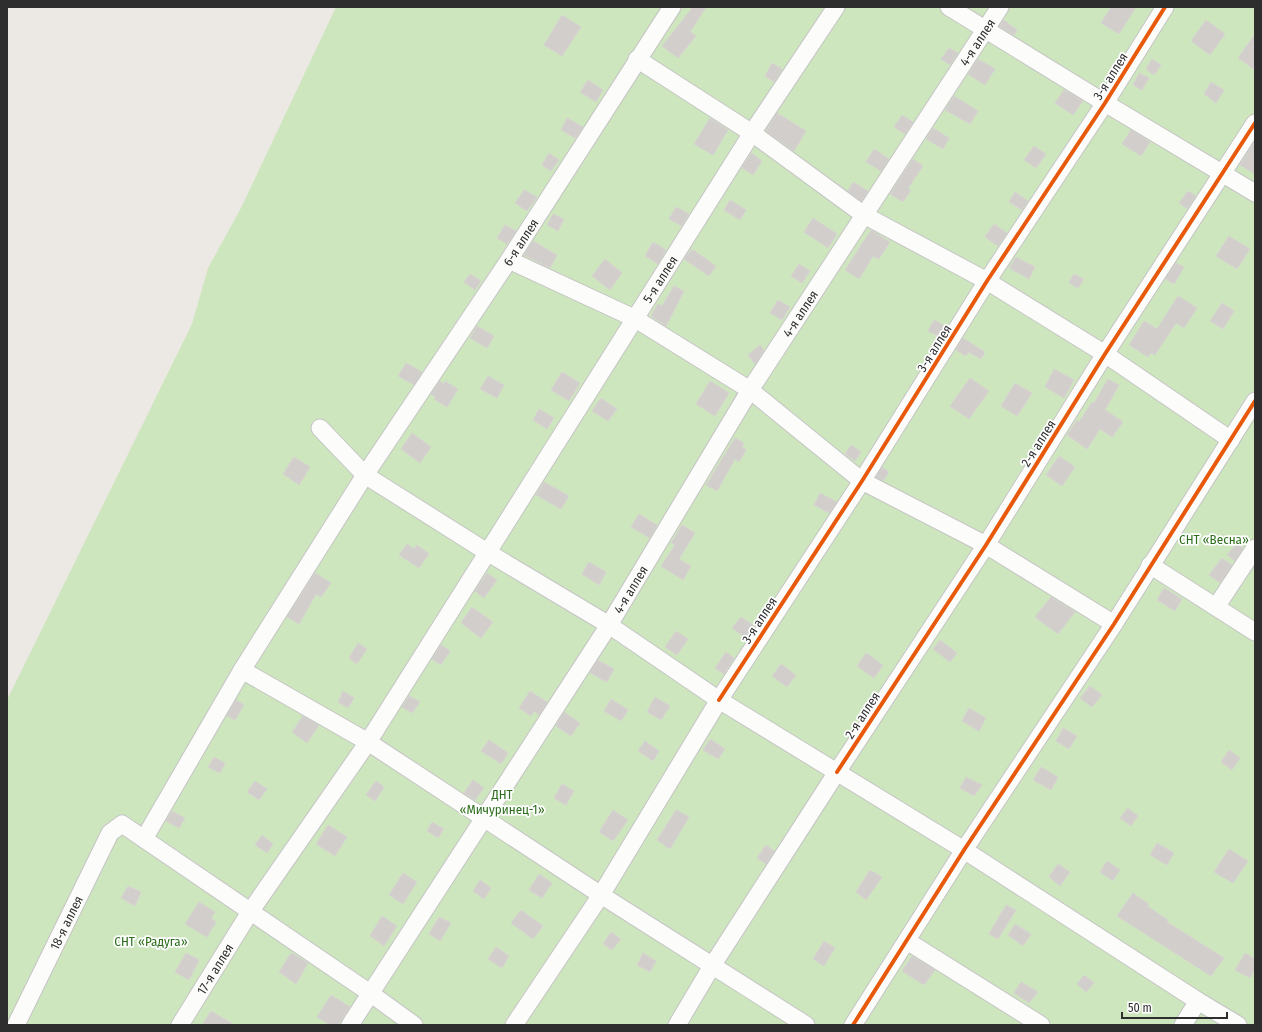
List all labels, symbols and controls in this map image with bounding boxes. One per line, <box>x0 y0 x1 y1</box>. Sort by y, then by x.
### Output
street label: 4-я аллея <box>957 16 998 69</box>
street label: 3-я аллея <box>1090 50 1131 102</box>
street label: 6-я аллея <box>500 216 542 269</box>
street label: 5-я аллея <box>640 253 681 306</box>
street label: 4-я аллея <box>780 287 821 340</box>
street label: 3-я аллея <box>914 322 955 374</box>
street label: 2-я аллея <box>1018 417 1059 469</box>
park label: СНТ «Весна» <box>1179 532 1249 547</box>
street label: 4-я аллея <box>611 563 651 616</box>
street label: 3-я аллея <box>739 594 780 646</box>
street label: 2-я аллея <box>842 689 883 741</box>
park label: ДНТ «Мичуринец-1» <box>459 787 545 817</box>
street label: 18-я аллея <box>47 893 86 952</box>
park label: СНТ «Радуга» <box>114 934 188 949</box>
street label: 17-я аллея <box>194 941 237 997</box>
scale bar <box>1122 994 1227 1020</box>
text: 50 m <box>1128 1001 1152 1015</box>

